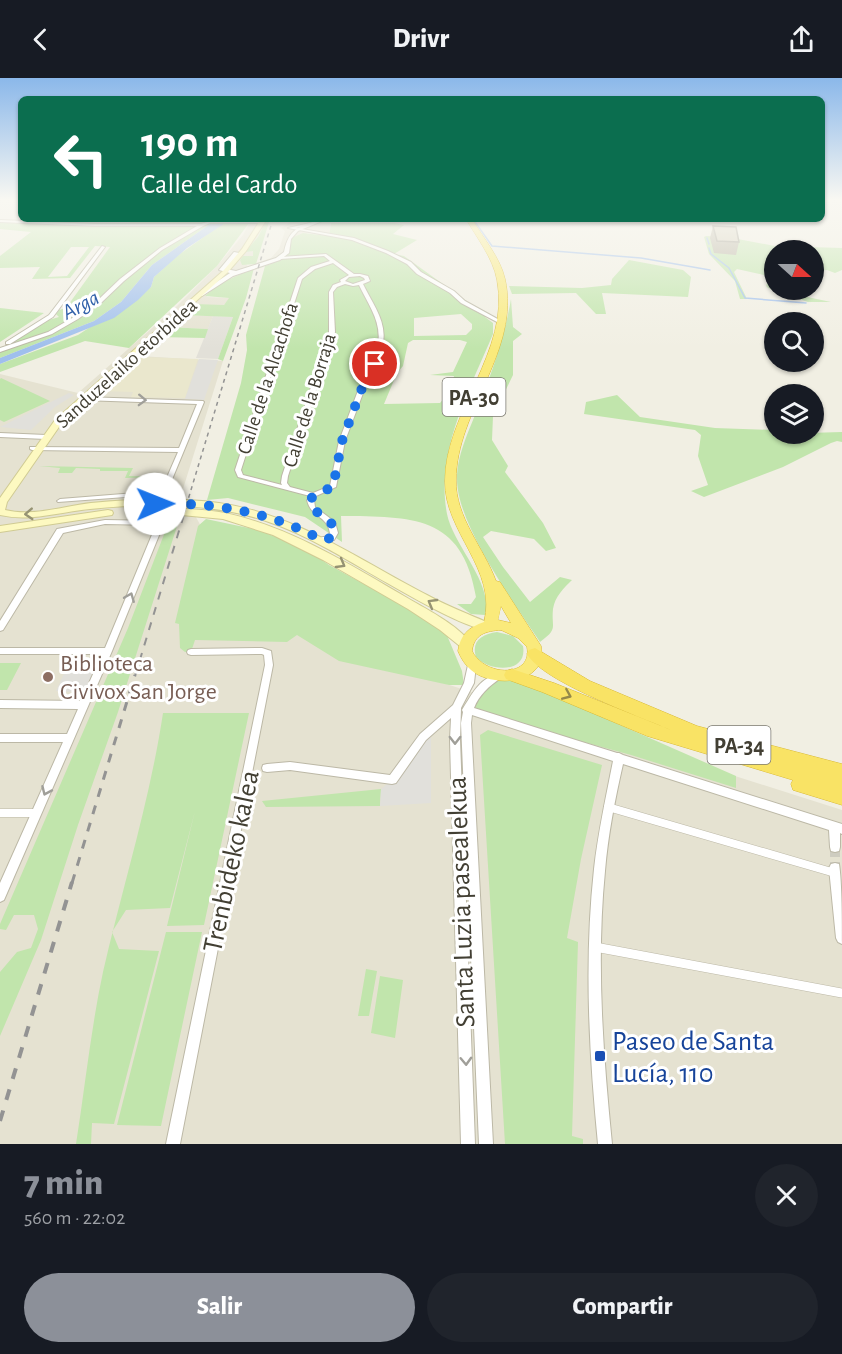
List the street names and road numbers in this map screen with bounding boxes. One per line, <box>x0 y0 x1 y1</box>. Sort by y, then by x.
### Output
street label: Sanduzelaiko etorbidea <box>52 295 201 432</box>
street label: Calle de la Alcachofa <box>234 300 302 457</box>
street label: Calle de la Borraja <box>280 331 340 470</box>
road number: PA-30 <box>442 378 506 416</box>
road number: PA-34 <box>708 726 771 764</box>
street label: Trenbideko kalea <box>199 768 265 955</box>
street label: Santa Luzia pasealekua <box>444 776 480 1028</box>

